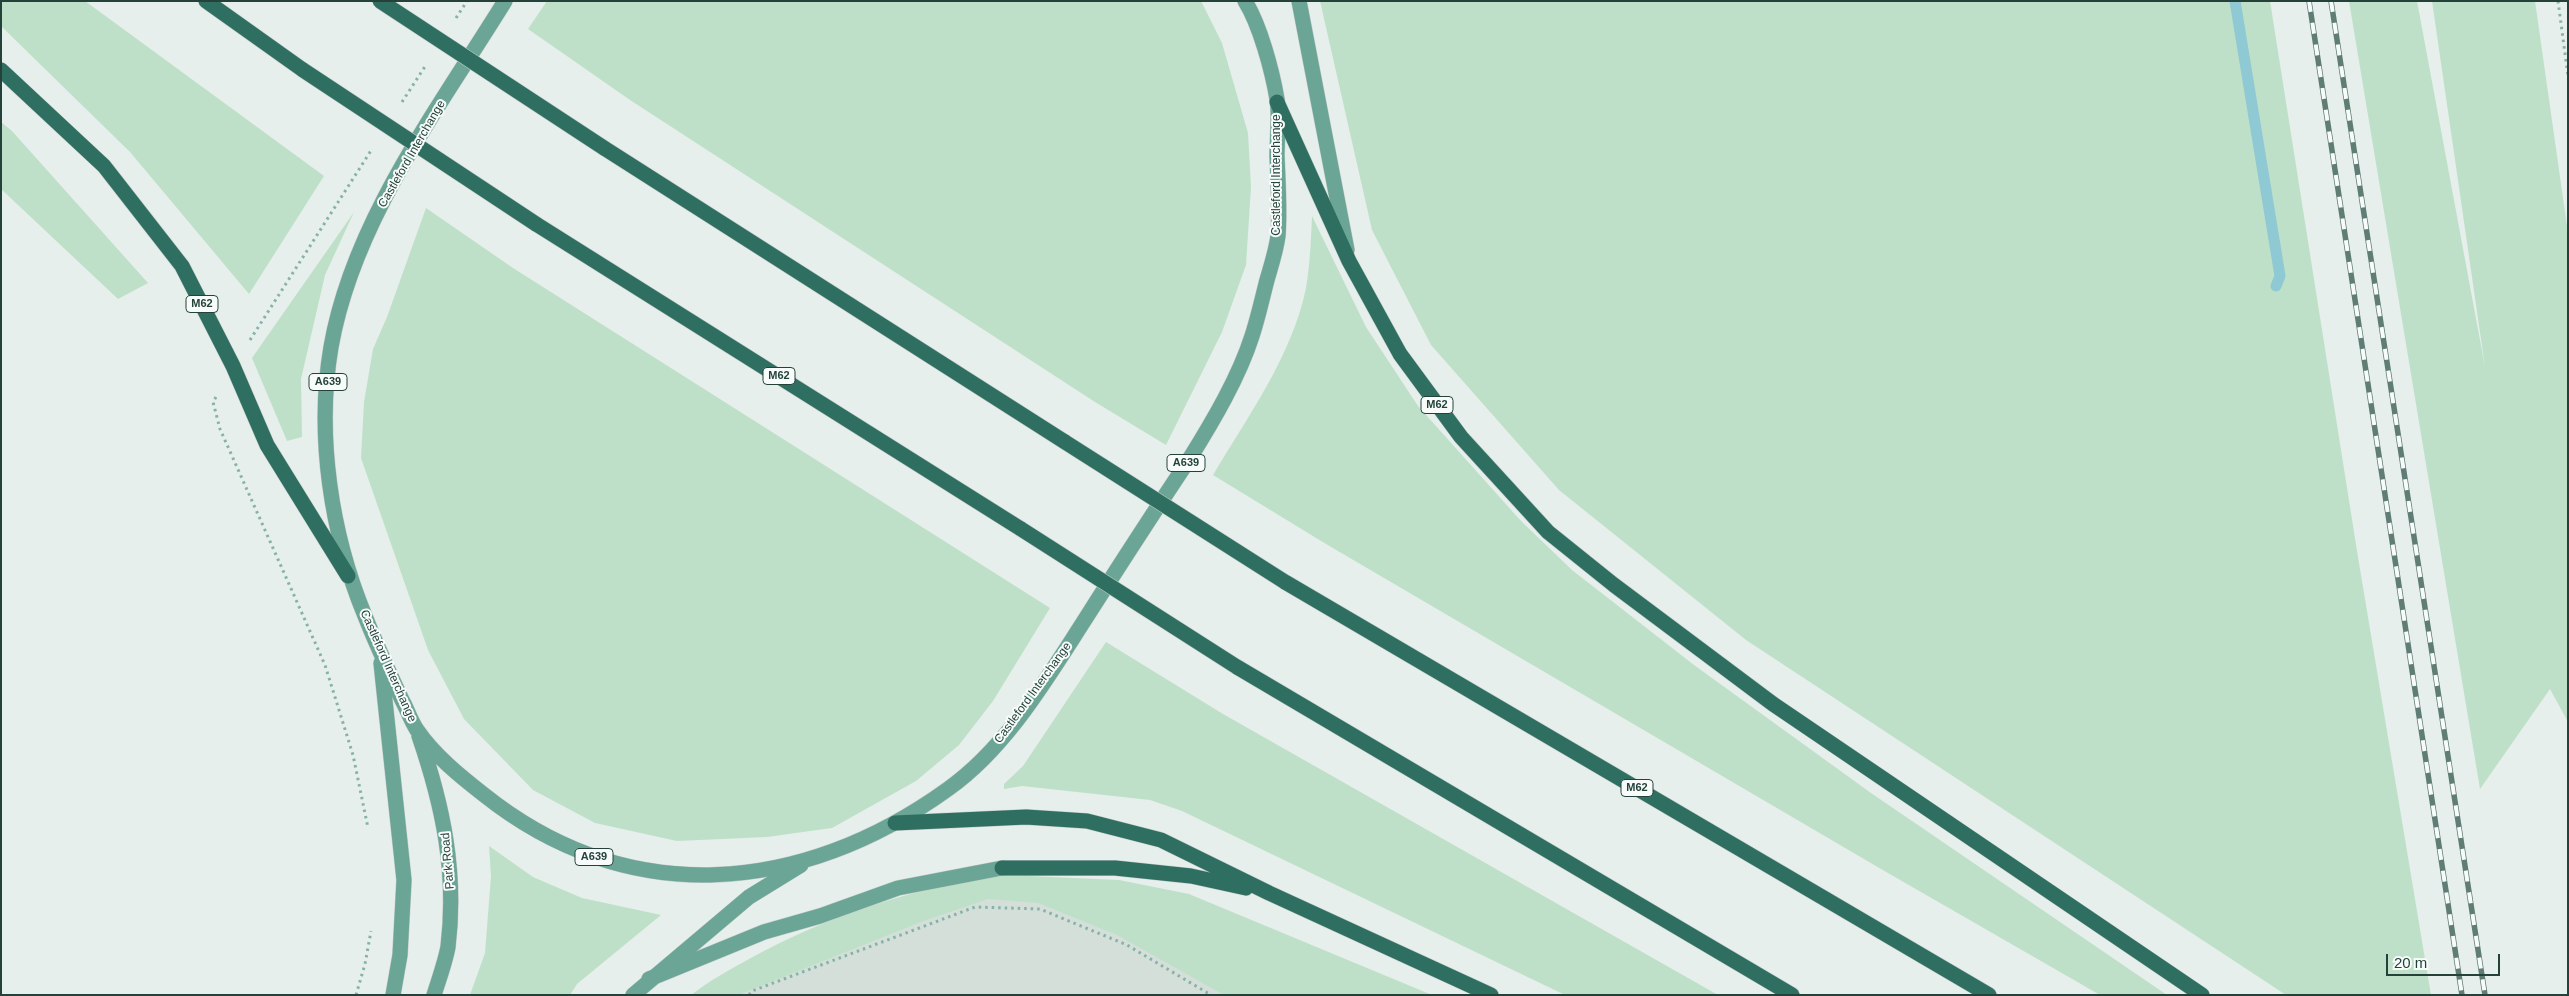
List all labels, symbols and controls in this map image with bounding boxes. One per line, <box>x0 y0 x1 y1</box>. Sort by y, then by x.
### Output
street label: Castleford Interchange <box>375 98 449 210</box>
street label: Castleford Interchange <box>1270 114 1284 236</box>
road number: M62 <box>186 296 218 312</box>
road number: M62 <box>763 368 795 384</box>
road number: A639 <box>309 374 347 391</box>
road number: M62 <box>1421 396 1453 414</box>
road number: A639 <box>1167 454 1205 472</box>
street label: Castleford Interchange <box>357 608 419 724</box>
street label: Castleford Interchange <box>991 640 1075 746</box>
road number: M62 <box>1621 780 1653 796</box>
street label: Park Road <box>438 832 458 890</box>
road number: A639 <box>575 849 613 866</box>
scale bar <box>2389 944 2503 976</box>
text: 20 m <box>2394 954 2427 971</box>

